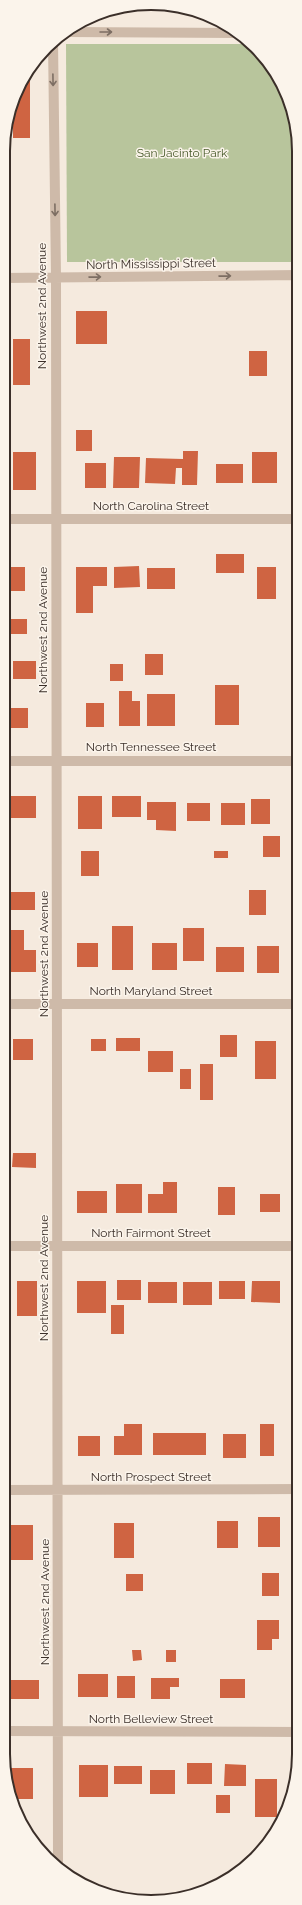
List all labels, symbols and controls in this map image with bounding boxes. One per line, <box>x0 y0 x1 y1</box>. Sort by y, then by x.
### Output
one-way arrow <box>99 28 112 36</box>
one-way arrow <box>49 73 57 86</box>
park label: San Jacinto Park <box>137 146 228 160</box>
one-way arrow <box>51 203 59 216</box>
street label: Northwest 2nd Avenue <box>35 243 49 369</box>
street label: North Mississippi Street <box>86 256 216 272</box>
one-way arrow <box>218 272 231 280</box>
one-way arrow <box>88 273 101 281</box>
street label: North Carolina Street <box>93 499 209 513</box>
street label: Northwest 2nd Avenue <box>36 567 50 693</box>
street label: North Tennessee Street <box>86 740 216 754</box>
street label: Northwest 2nd Avenue <box>37 891 51 1017</box>
street label: North Maryland Street <box>90 984 212 998</box>
street label: Northwest 2nd Avenue <box>37 1215 51 1341</box>
street label: North Fairmont Street <box>91 1226 211 1240</box>
street label: North Prospect Street <box>91 1470 211 1484</box>
street label: Northwest 2nd Avenue <box>38 1539 52 1665</box>
street label: North Belleview Street <box>89 1712 213 1726</box>

